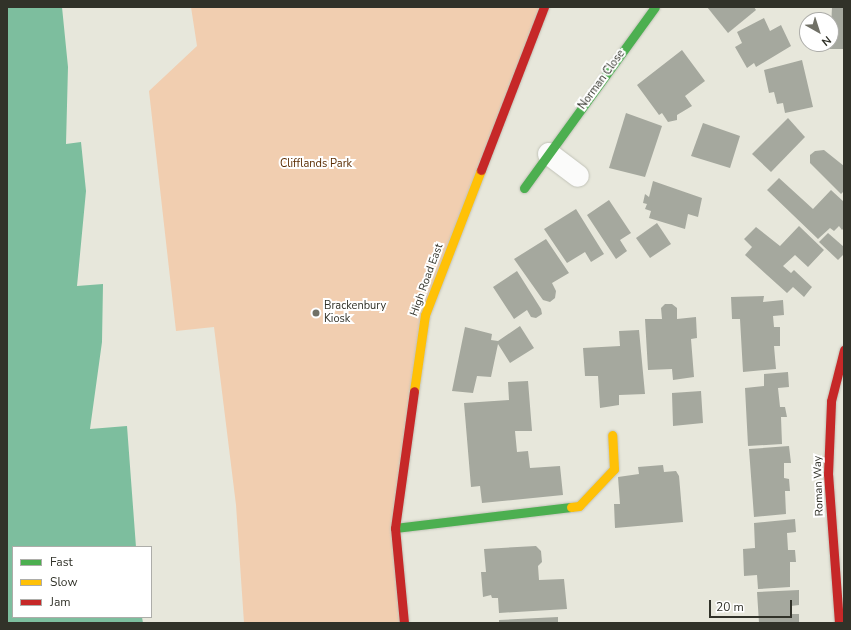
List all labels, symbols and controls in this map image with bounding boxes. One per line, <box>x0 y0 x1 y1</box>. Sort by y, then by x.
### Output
north arrow <box>799 12 839 52</box>
text: N <box>818 33 834 49</box>
street label: Norman Close <box>576 48 628 112</box>
park label: Clifflands Park <box>280 157 352 171</box>
street label: High Road East <box>408 242 446 318</box>
place label: Brackenbury Kiosk <box>324 300 386 326</box>
marker: Brackenbury Kiosk <box>311 308 321 318</box>
street label: Roman Way <box>811 455 827 517</box>
legend <box>12 546 152 618</box>
text: Fast <box>50 554 73 570</box>
text: Slow <box>50 574 78 590</box>
scale bar <box>711 592 794 618</box>
text: Jam <box>50 594 71 610</box>
text: 20 m <box>716 599 744 615</box>

